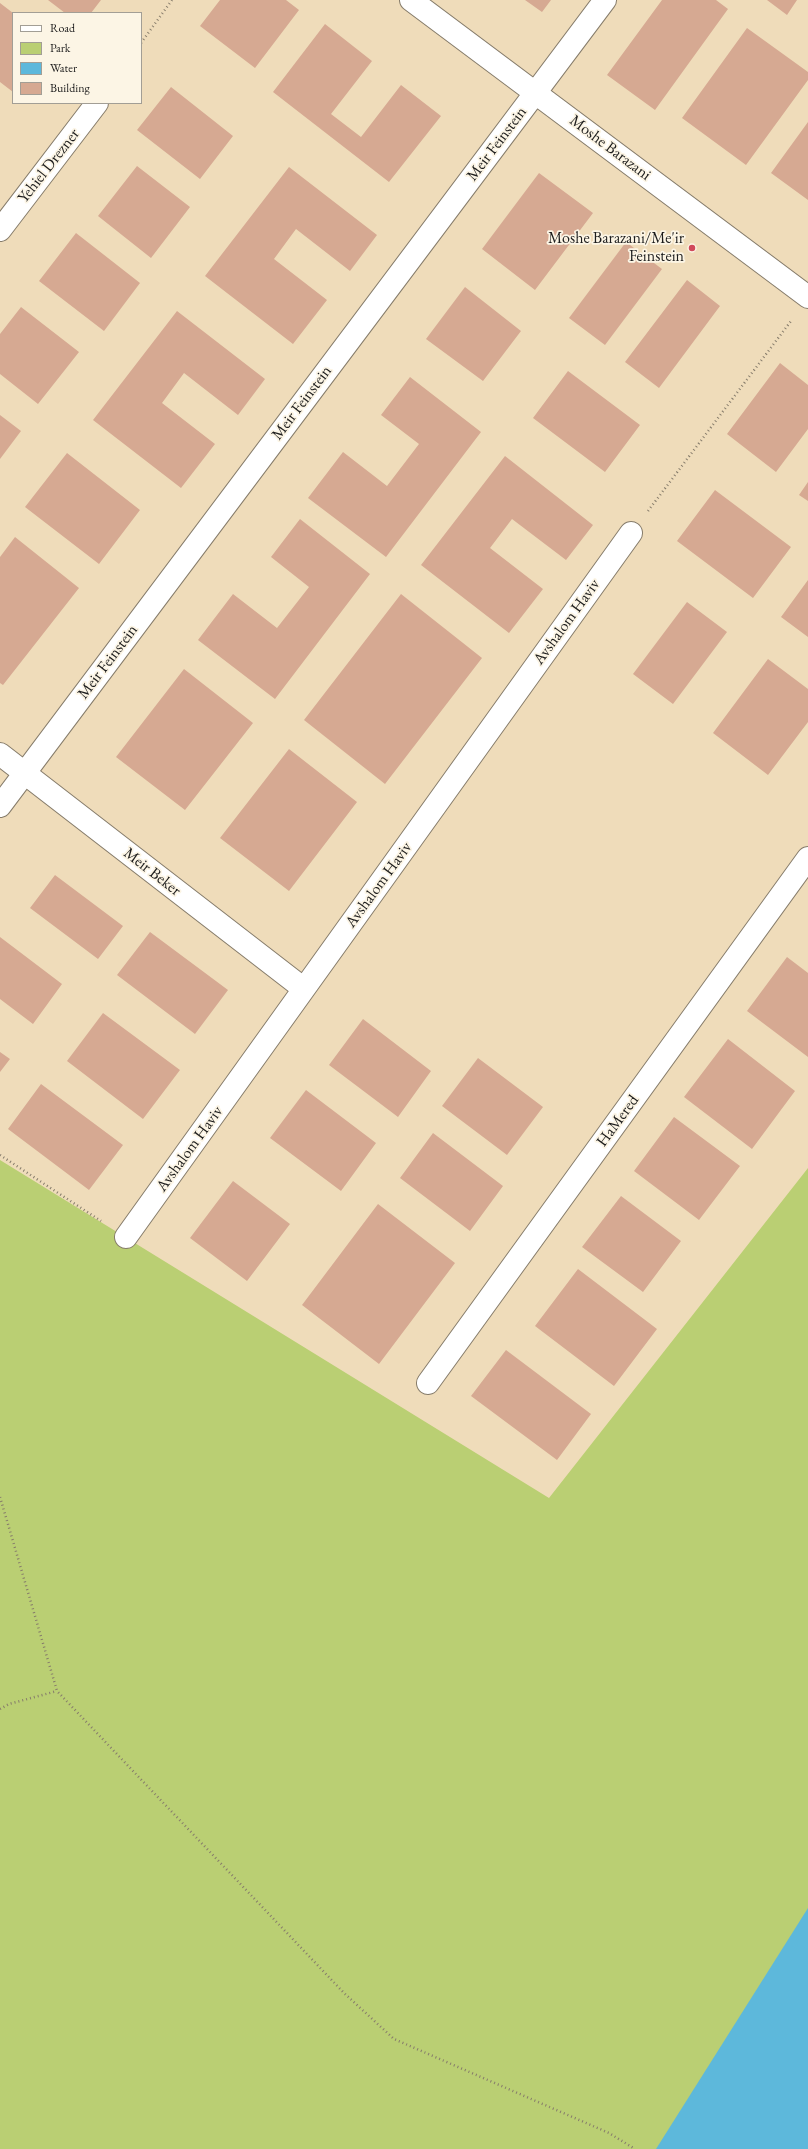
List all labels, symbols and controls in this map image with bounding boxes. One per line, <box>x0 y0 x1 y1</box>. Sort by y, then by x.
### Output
legend <box>12 12 142 104</box>
text: Road <box>50 20 75 36</box>
text: Park <box>50 40 70 56</box>
text: Water <box>50 60 77 76</box>
text: Building <box>50 80 90 96</box>
street label: Meir Feinstein <box>463 103 531 185</box>
street label: Moshe Barazani <box>566 111 654 185</box>
street label: Yehiel Drezner <box>14 125 84 207</box>
place label: Moshe Barazani/Me'ir Feinstein <box>548 229 684 267</box>
marker: Moshe Barazani/Me'ir Feinstein <box>687 243 697 253</box>
street label: Meir Feinstein <box>268 362 336 444</box>
street label: Avshalom Haviv <box>530 575 604 669</box>
street label: Meir Feinstein <box>74 621 142 703</box>
street label: Avshalom Haviv <box>342 838 416 932</box>
street label: Meir Beker <box>119 844 185 900</box>
street label: HaMered <box>593 1091 643 1151</box>
street label: Avshalom Haviv <box>153 1102 227 1196</box>

